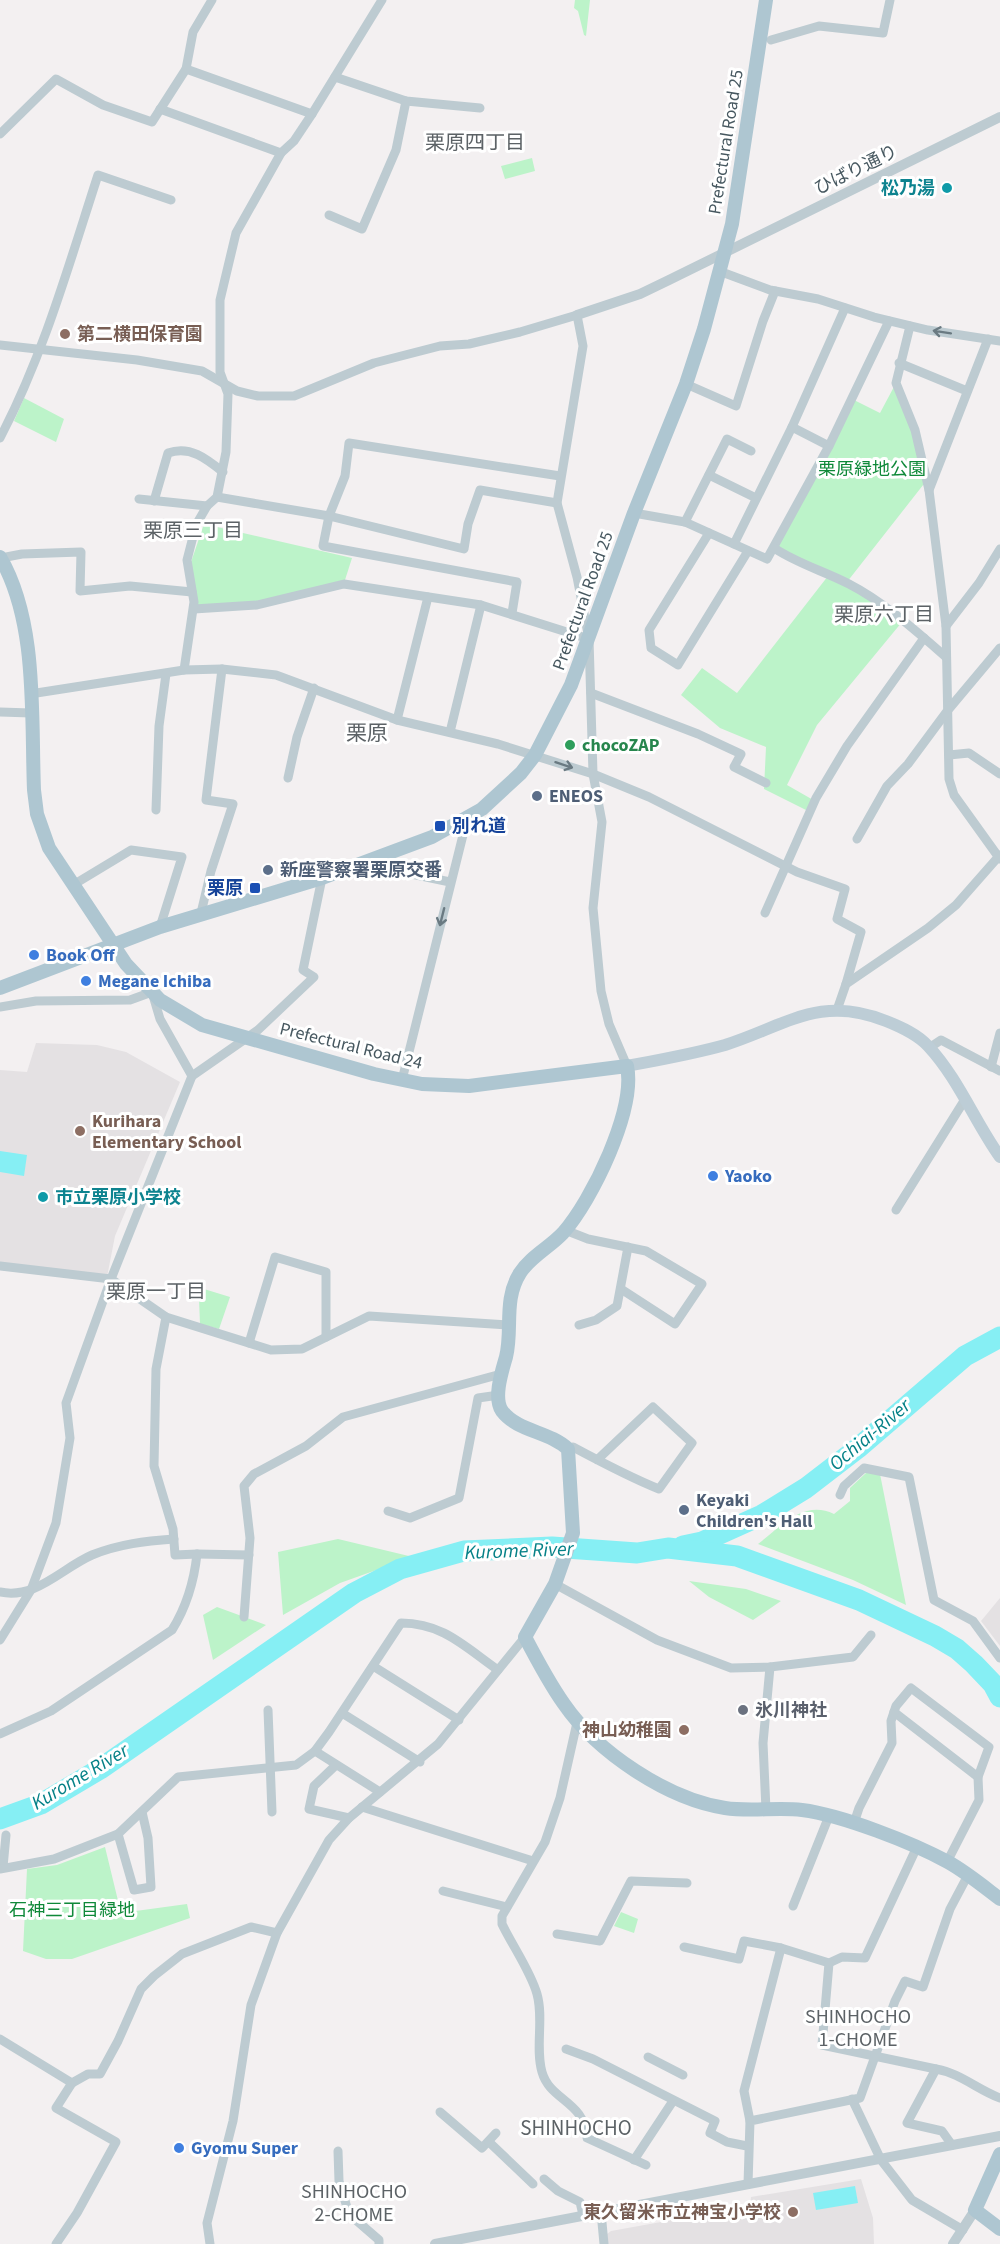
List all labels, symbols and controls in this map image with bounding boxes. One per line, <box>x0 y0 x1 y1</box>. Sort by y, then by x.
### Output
street label: Prefectural Road 25 <box>702 68 750 216</box>
district label: 栗原四丁目 <box>425 129 525 157</box>
street label: ひばり通り <box>810 139 902 201</box>
place label: 松乃湯 <box>881 176 935 201</box>
marker: 松乃湯 <box>940 181 954 195</box>
place label: 第二横田保育園 <box>77 322 203 347</box>
marker: 第二横田保育園 <box>58 327 72 341</box>
one-way arrow <box>933 327 952 338</box>
park label: 栗原緑地公園 <box>818 457 926 482</box>
district label: 栗原三丁目 <box>143 517 243 545</box>
street label: Prefectural Road 25 <box>546 528 620 674</box>
district label: 栗原六丁目 <box>834 601 934 629</box>
district label: 栗原 <box>346 718 388 748</box>
place label: chocoZAP <box>582 733 660 758</box>
marker: chocoZAP <box>563 738 577 752</box>
one-way arrow <box>554 760 573 771</box>
place label: ENEOS <box>549 784 603 809</box>
marker: ENEOS <box>530 789 544 803</box>
place label: 別れ道 <box>452 814 506 839</box>
marker: 別れ道 <box>433 819 447 833</box>
place label: 新座警察署栗原交番 <box>280 858 442 883</box>
marker: 新座警察署栗原交番 <box>261 863 275 877</box>
place label: 栗原 <box>207 876 243 901</box>
marker: 栗原 <box>248 881 262 895</box>
one-way arrow <box>435 907 447 926</box>
place label: Book Off <box>46 943 116 968</box>
marker: Book Off <box>27 948 41 962</box>
place label: Megane Ichiba <box>98 969 212 994</box>
marker: Megane Ichiba <box>79 974 93 988</box>
street label: Prefectural Road 24 <box>277 1016 425 1076</box>
place label: Kurihara Elementary School <box>92 1109 242 1155</box>
marker: Kurihara Elementary School <box>73 1124 87 1138</box>
place label: Yaoko <box>724 1164 772 1189</box>
marker: Yaoko <box>706 1169 720 1183</box>
place label: 市立栗原小学校 <box>55 1185 181 1210</box>
marker: 市立栗原小学校 <box>36 1190 50 1204</box>
district label: 栗原一丁目 <box>106 1278 206 1306</box>
water label: Ochiai-River <box>823 1392 918 1478</box>
place label: Keyaki Children's Hall <box>696 1488 812 1534</box>
marker: Keyaki Children's Hall <box>677 1503 691 1517</box>
water label: Kurome River <box>464 1535 575 1567</box>
place label: 氷川神社 <box>755 1698 827 1723</box>
marker: 氷川神社 <box>736 1703 750 1717</box>
place label: 神山幼稚園 <box>582 1718 672 1743</box>
marker: 神山幼稚園 <box>677 1723 691 1737</box>
water label: Kurome River <box>26 1736 135 1817</box>
park label: 石神三丁目緑地 <box>9 1898 135 1923</box>
district label: SHINHOCHO 1-CHOME <box>805 2003 911 2054</box>
district label: SHINHOCHO <box>520 2113 632 2143</box>
place label: Gyomu Super <box>191 2136 299 2161</box>
marker: Gyomu Super <box>172 2141 186 2155</box>
district label: SHINHOCHO 2-CHOME <box>301 2178 407 2229</box>
place label: 東久留米市立神宝小学校 <box>583 2200 781 2225</box>
marker: 東久留米市立神宝小学校 <box>786 2205 800 2219</box>

